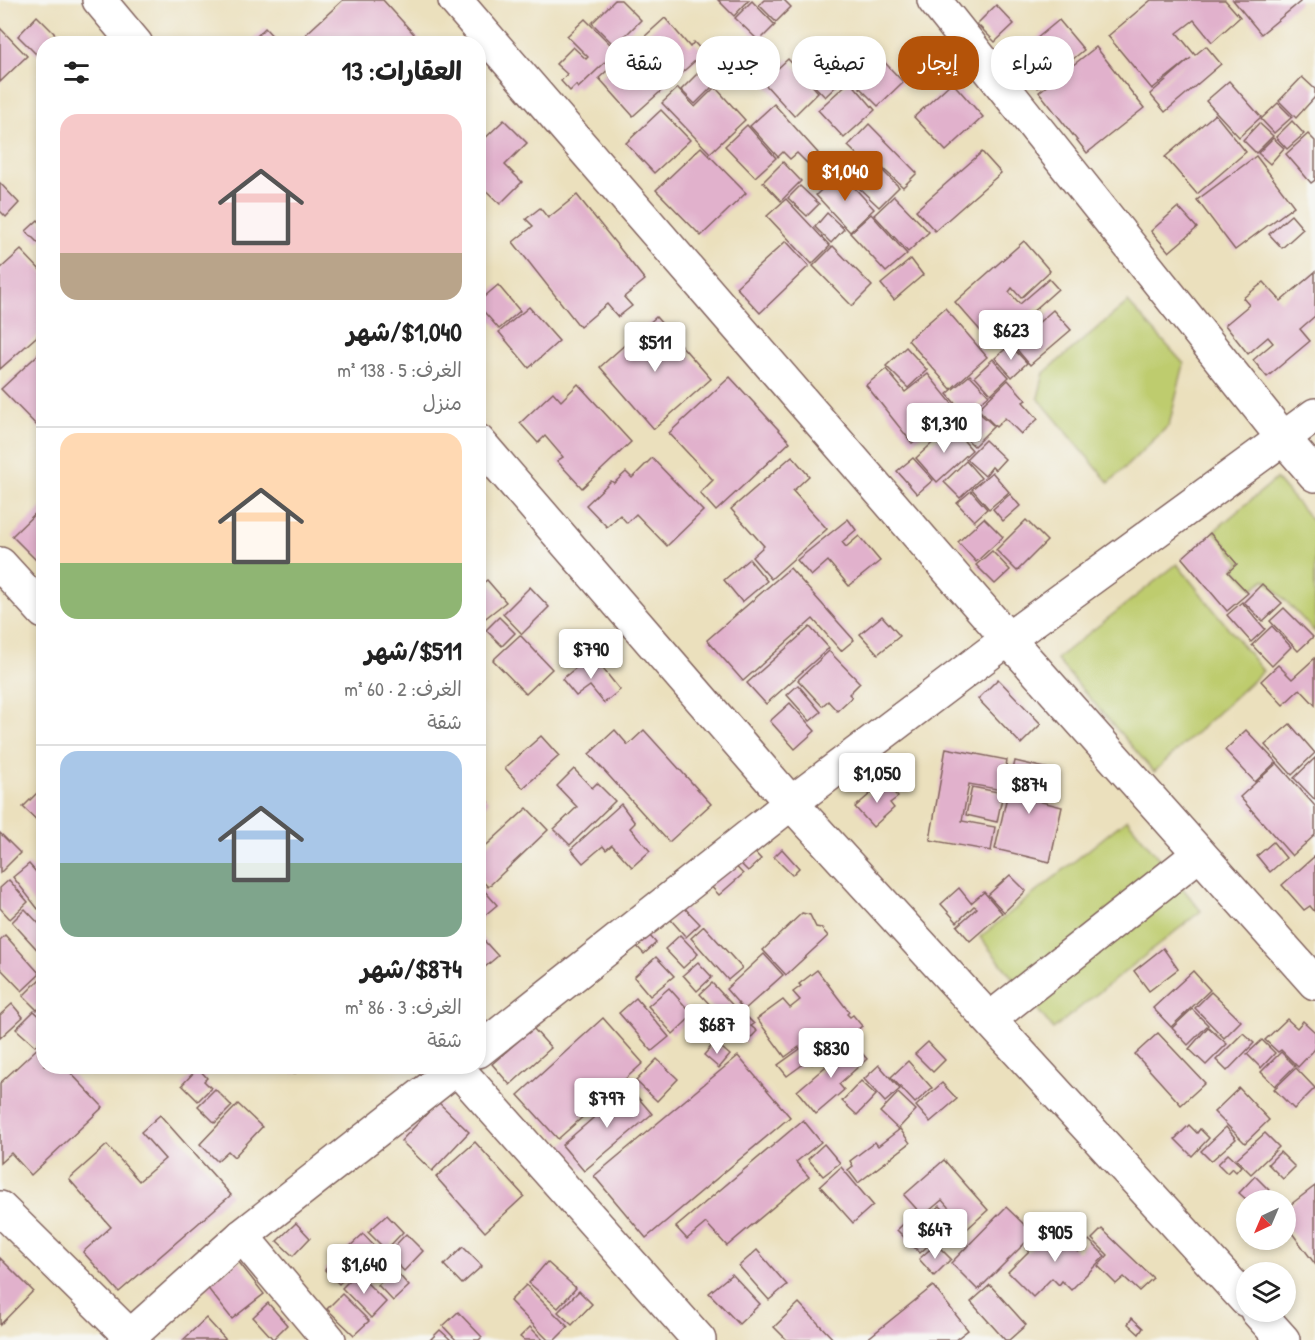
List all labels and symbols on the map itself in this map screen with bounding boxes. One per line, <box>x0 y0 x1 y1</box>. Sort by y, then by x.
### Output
pin: $1,040 <box>796 151 894 202</box>
pin: $623 <box>975 310 1047 361</box>
pin: $511 <box>619 322 691 373</box>
pin: $1,310 <box>895 403 993 454</box>
pin: $790 <box>555 629 627 680</box>
pin: $1,050 <box>828 753 926 804</box>
pin: $874 <box>993 764 1065 815</box>
pin: $687 <box>681 1004 753 1055</box>
pin: $830 <box>795 1028 867 1079</box>
pin: $797 <box>571 1078 643 1129</box>
north arrow <box>1236 1190 1296 1250</box>
pin: $647 <box>899 1209 971 1260</box>
pin: $905 <box>1019 1212 1091 1263</box>
pin: $1,640 <box>315 1244 413 1295</box>

